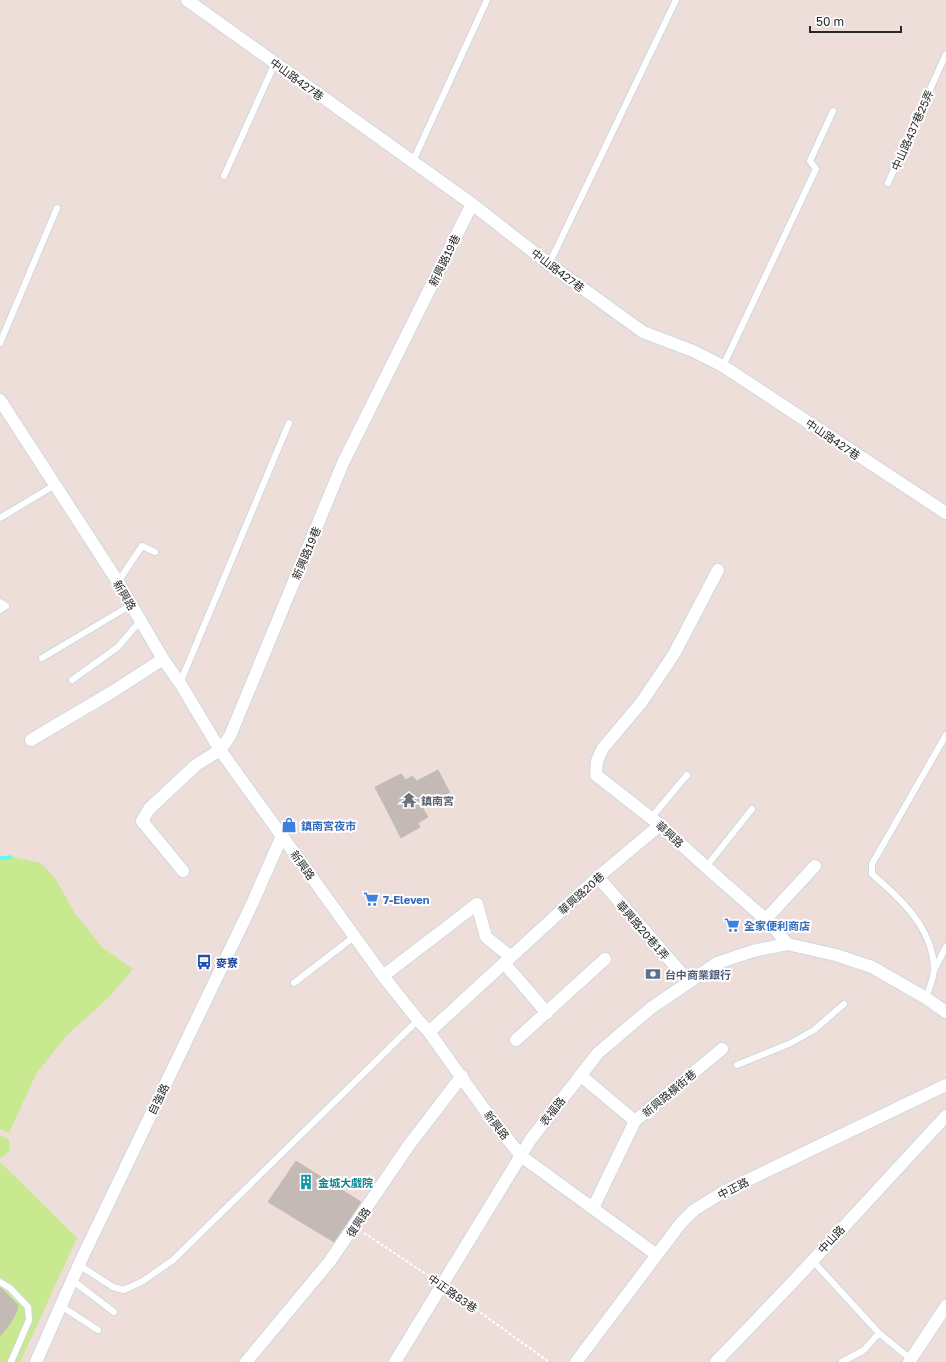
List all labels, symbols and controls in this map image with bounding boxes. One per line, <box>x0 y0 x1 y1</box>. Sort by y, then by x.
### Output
scale bar <box>810 8 901 34</box>
text: 50 m <box>816 14 844 29</box>
street label: 中山路427巷 <box>268 55 326 103</box>
street label: 中山路437巷25弄 <box>888 88 936 172</box>
street label: 新興路19巷 <box>426 232 462 288</box>
street label: 中山路427巷 <box>529 246 587 294</box>
street label: 中山路427巷 <box>803 416 863 462</box>
street label: 新興路19巷 <box>289 525 323 581</box>
street label: 新興路 <box>111 578 139 612</box>
temple icon: 鎮南宮 <box>400 791 418 809</box>
place label: 鎮南宮 <box>421 794 454 807</box>
shop icon: 鎮南宮夜市 <box>280 816 298 834</box>
street label: 華興路 <box>653 818 687 850</box>
place label: 鎮南宮夜市 <box>301 819 356 832</box>
street label: 新興路 <box>288 848 318 882</box>
street label: 華興路20巷 <box>555 869 607 917</box>
supermarket icon: 7-Eleven <box>362 890 380 908</box>
place label: 7-Eleven <box>383 893 430 906</box>
street label: 華興路20巷1弄 <box>614 898 672 962</box>
supermarket icon: 全家便利商店 <box>723 916 741 934</box>
place label: 全家便利商店 <box>744 919 810 932</box>
bus stop icon: 麥寮 <box>195 953 213 971</box>
place label: 麥寮 <box>216 956 238 969</box>
bank icon: 台中商業銀行 <box>644 965 662 983</box>
place label: 台中商業銀行 <box>665 968 731 981</box>
street label: 新興路橫街巷 <box>640 1067 698 1119</box>
street label: 自強路 <box>145 1081 171 1117</box>
street label: 表福路 <box>537 1094 567 1128</box>
street label: 新興路 <box>482 1108 512 1142</box>
building icon: 金城大戲院 <box>297 1173 315 1191</box>
street label: 中正路 <box>715 1175 751 1201</box>
place label: 金城大戲院 <box>318 1176 373 1189</box>
street label: 復興路 <box>343 1205 373 1239</box>
street label: 中山路 <box>815 1222 847 1256</box>
street label: 中正路83巷 <box>426 1271 480 1315</box>

